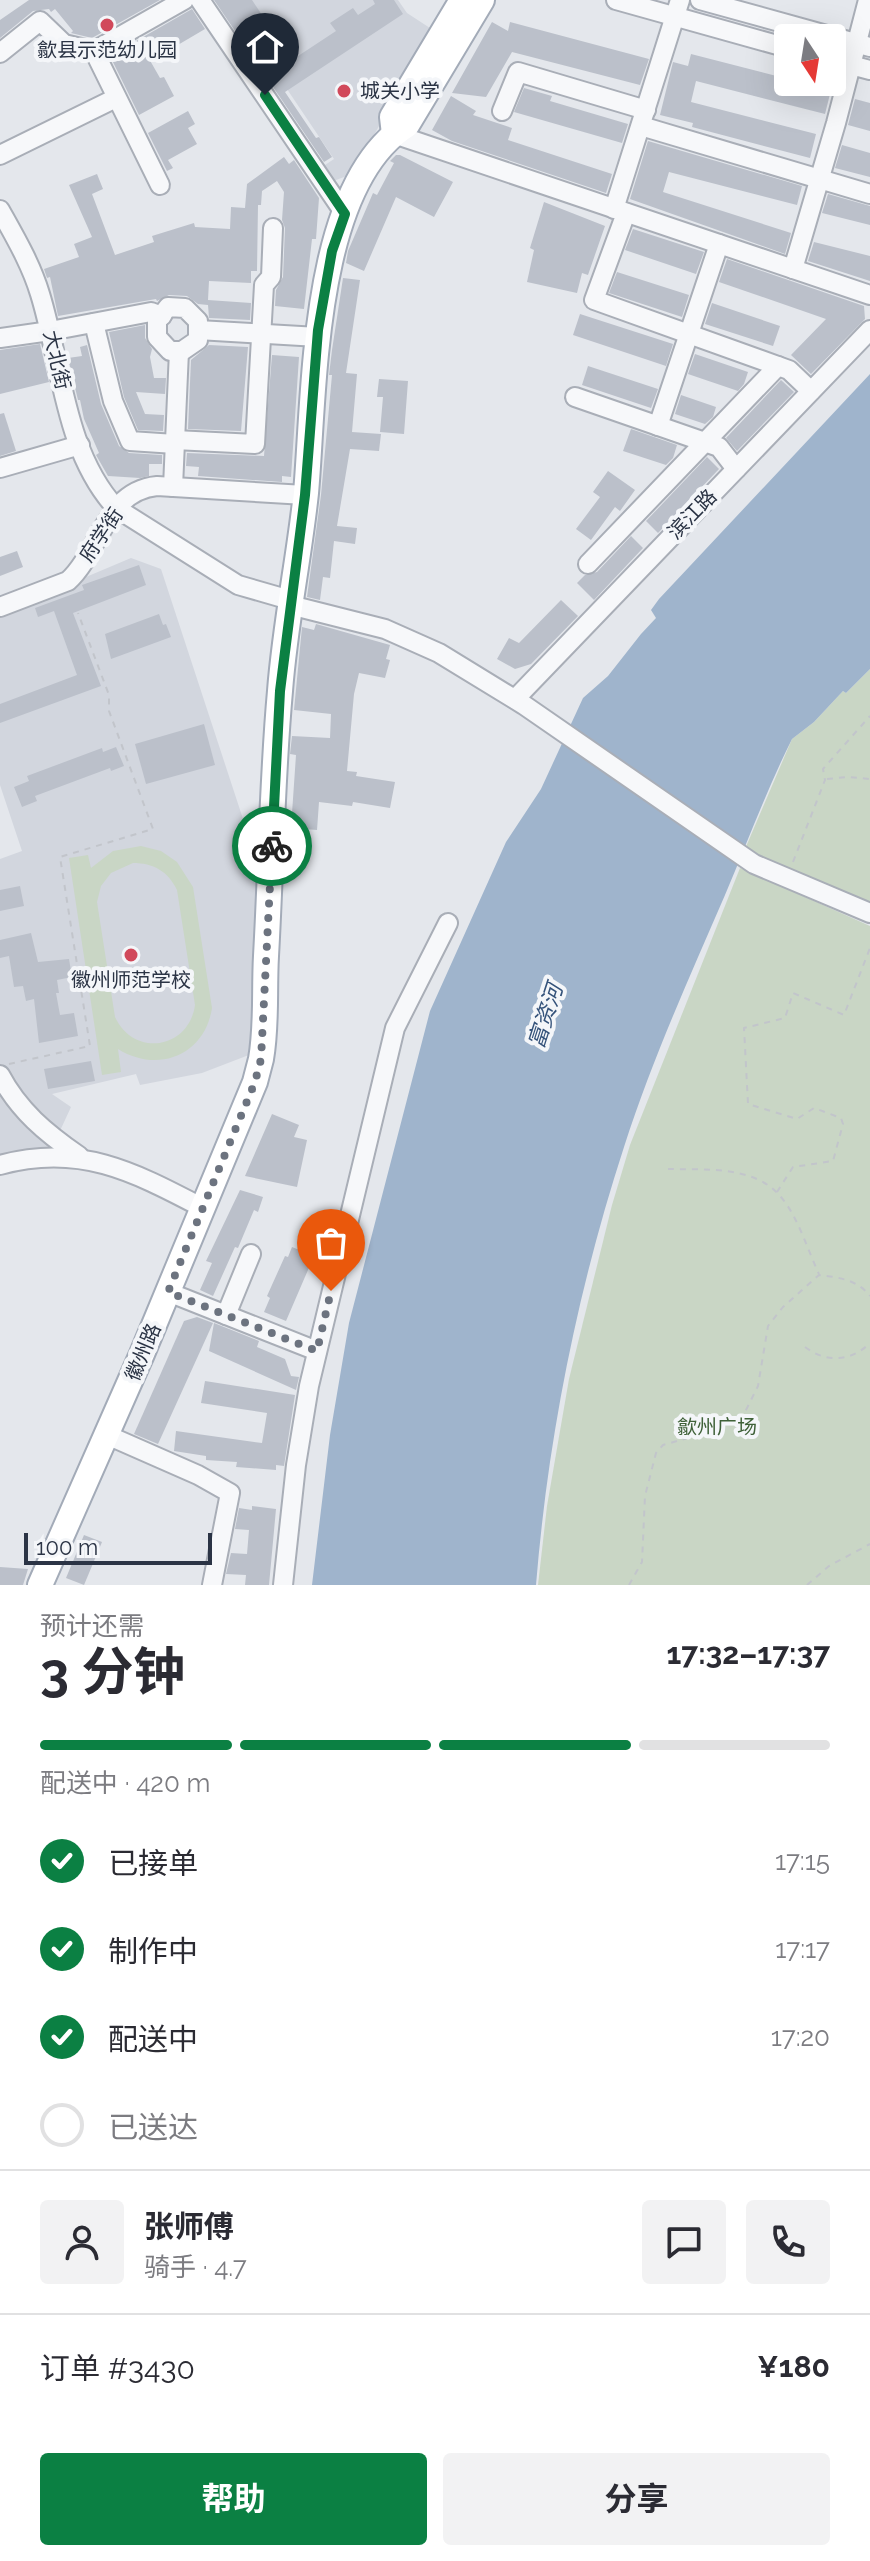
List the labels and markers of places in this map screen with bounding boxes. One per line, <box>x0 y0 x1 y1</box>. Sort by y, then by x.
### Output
pin <box>231 13 299 95</box>
marker: 歙县示范幼儿园 <box>98 16 116 34</box>
place label: 歙县示范幼儿园 <box>37 38 177 62</box>
place label: 城关小学 <box>360 79 440 103</box>
marker: 城关小学 <box>335 82 353 100</box>
marker: 徽州师范学校 <box>122 946 140 964</box>
place label: 徽州师范学校 <box>71 968 191 992</box>
pin <box>297 1209 365 1291</box>

